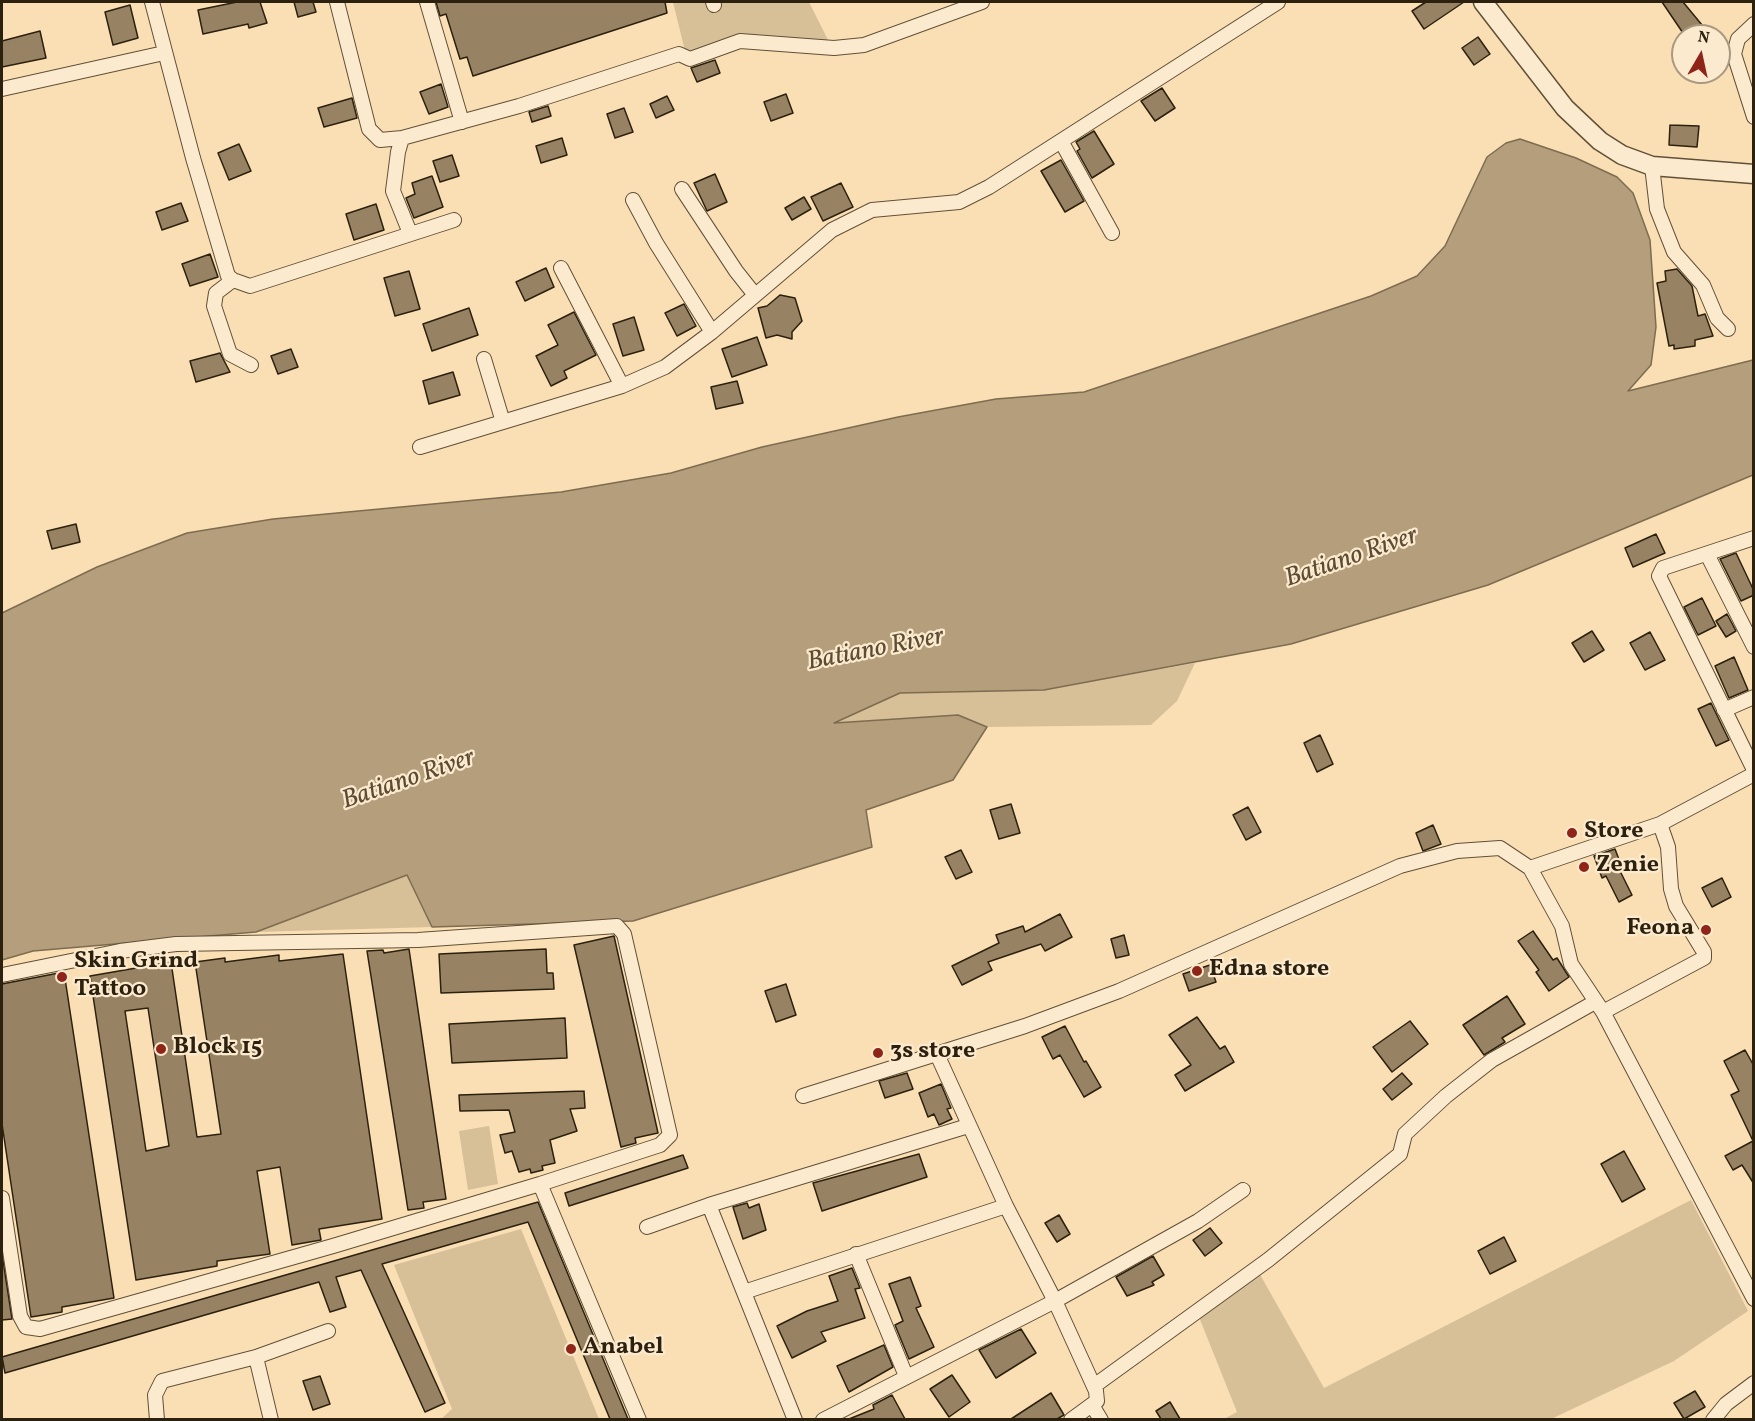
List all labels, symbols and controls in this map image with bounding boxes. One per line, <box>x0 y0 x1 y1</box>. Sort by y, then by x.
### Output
north arrow <box>1671 24 1731 84</box>
text: N <box>1696 26 1711 50</box>
water label: Batiano River <box>1281 522 1423 596</box>
water label: Batiano River <box>805 622 947 680</box>
water label: Batiano River <box>338 744 480 818</box>
place label: Store <box>1584 819 1644 847</box>
marker: Store <box>1565 826 1579 840</box>
place label: Zenie <box>1596 853 1659 881</box>
marker: Zenie <box>1577 860 1591 874</box>
place label: Feona <box>1626 916 1694 944</box>
marker: Feona <box>1699 923 1713 937</box>
place label: Skin Grind Tattoo <box>74 949 198 1005</box>
place label: Edna store <box>1209 957 1329 985</box>
marker: Edna store <box>1190 964 1204 978</box>
marker: Skin Grind Tattoo <box>55 970 69 984</box>
place label: Block 15 <box>173 1035 262 1063</box>
place label: 3s store <box>890 1039 975 1067</box>
marker: Block 15 <box>154 1042 168 1056</box>
marker: 3s store <box>871 1046 885 1060</box>
place label: Anabel <box>583 1335 664 1363</box>
marker: Anabel <box>564 1342 578 1356</box>

